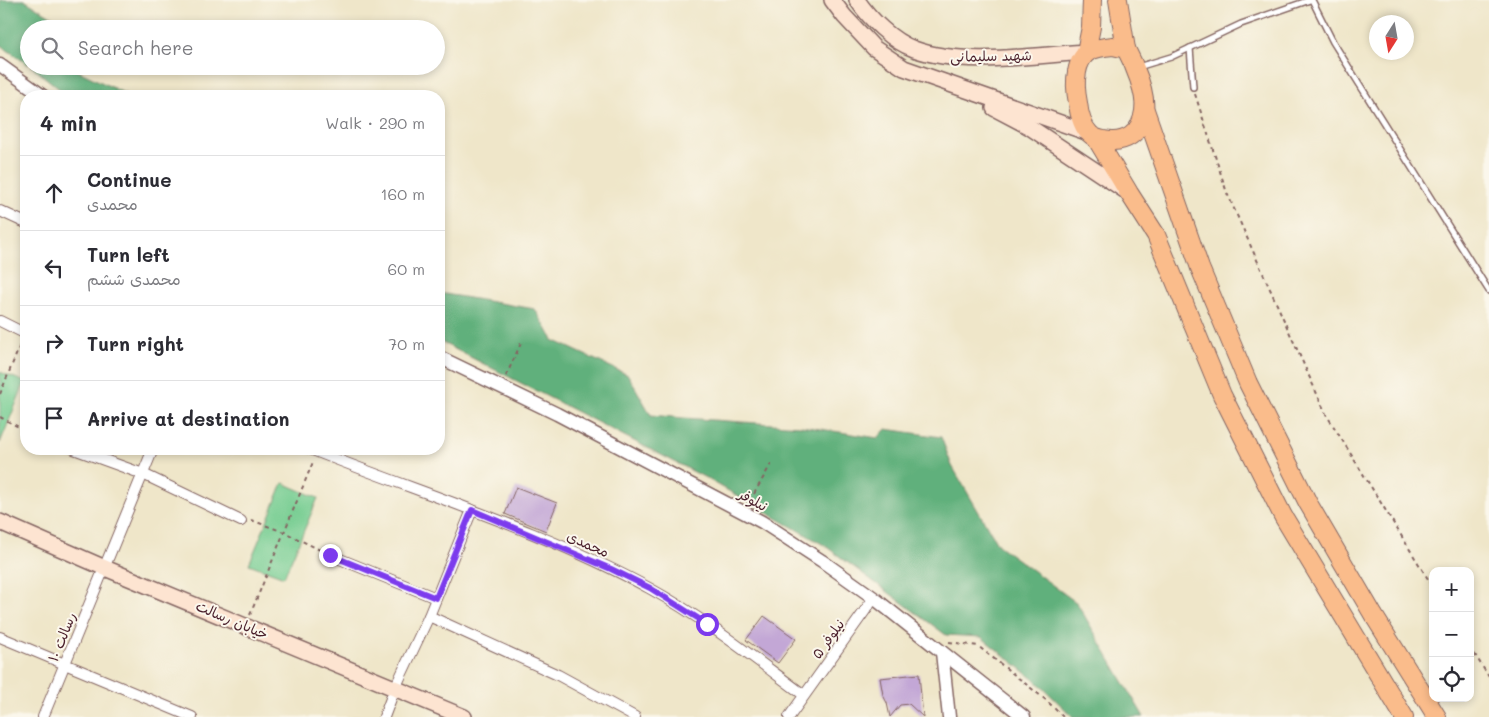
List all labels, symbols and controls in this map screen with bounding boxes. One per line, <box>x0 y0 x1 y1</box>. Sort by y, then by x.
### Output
north arrow <box>1369 15 1414 60</box>
search box <box>20 20 445 75</box>
icon: search <box>38 34 66 62</box>
text: Search here <box>78 35 194 60</box>
street label: شهید سلیمانی <box>950 45 1032 66</box>
text: 4 min <box>40 109 97 136</box>
text: Walk · 290 m <box>325 112 425 133</box>
text: Continue <box>87 167 172 192</box>
icon: ahead <box>40 179 68 207</box>
text: 160 m <box>380 183 425 204</box>
text: محمدی <box>87 193 138 214</box>
text: Turn left <box>87 242 170 267</box>
icon: left <box>40 254 68 282</box>
text: 60 m <box>388 258 425 279</box>
text: محمدی ششم <box>87 268 181 289</box>
icon: right <box>40 329 68 357</box>
text: Turn right <box>87 331 184 356</box>
text: 70 m <box>388 333 425 354</box>
icon: arrive <box>40 404 68 432</box>
text: Arrive at destination <box>87 406 290 431</box>
street label: نیلوفر <box>734 483 771 516</box>
street label: محمدی <box>564 526 612 561</box>
route end <box>319 544 342 567</box>
map controls <box>1429 567 1474 702</box>
button: + <box>1429 567 1474 612</box>
street label: خیابان رسالت <box>193 596 271 643</box>
street label: رسالت ۱۰ <box>43 609 80 664</box>
button: − <box>1429 612 1474 657</box>
route start <box>696 613 719 636</box>
street label: نیلوفر ۵ <box>807 615 849 663</box>
button: locate <box>1429 657 1474 702</box>

